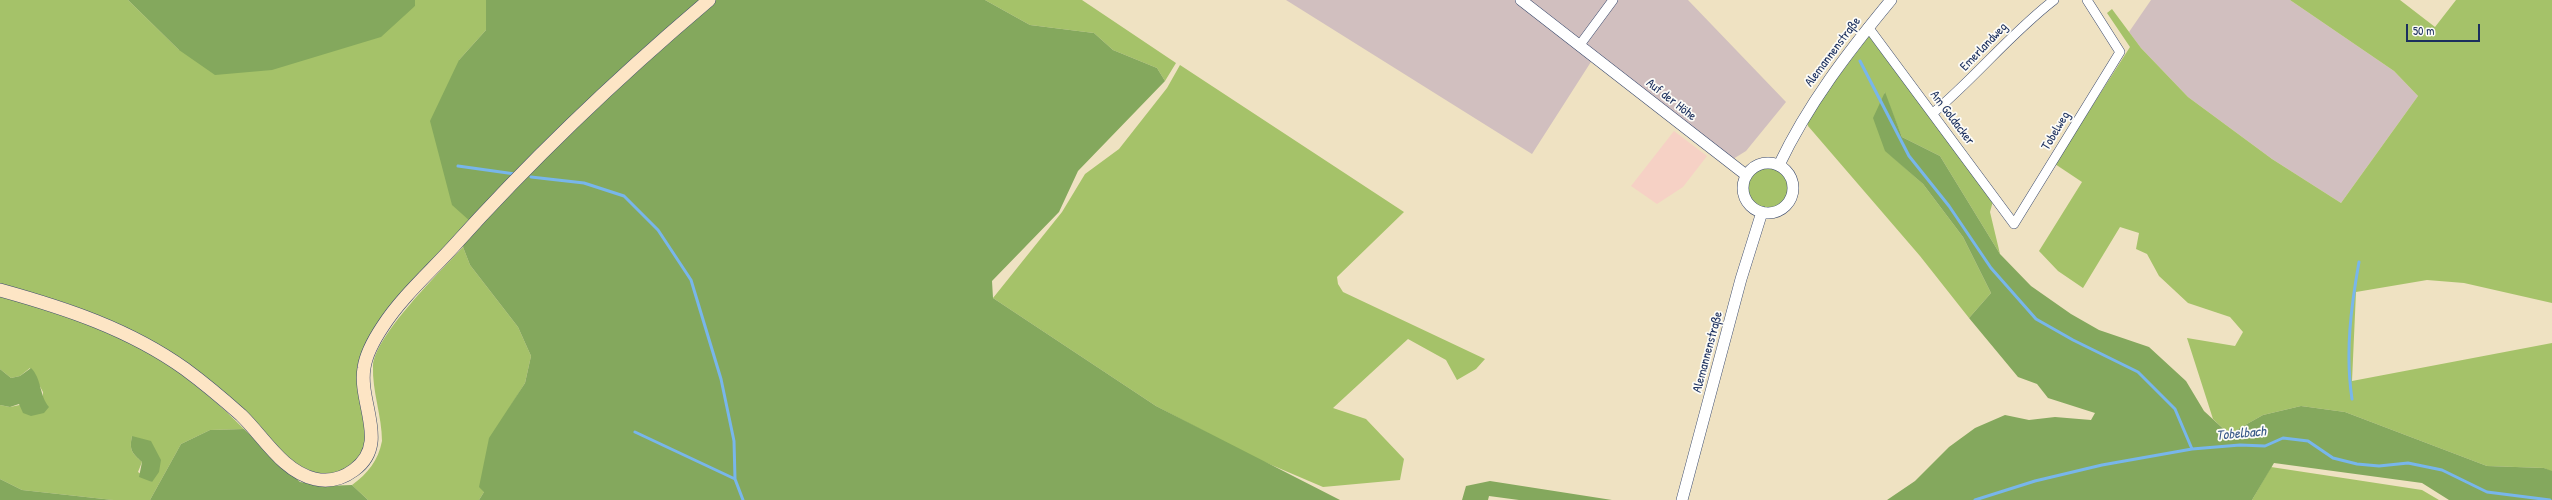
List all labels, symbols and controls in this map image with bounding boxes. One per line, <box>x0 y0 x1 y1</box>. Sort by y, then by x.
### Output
street label: Alemannenstraße <box>1802 14 1864 90</box>
scale bar <box>2408 16 2482 42</box>
street label: Emerlandweg <box>1957 20 2011 74</box>
text: 50 m <box>2413 22 2434 39</box>
street label: Auf der Höhe <box>1643 76 1699 124</box>
street label: Am Goldacker <box>1927 88 1977 148</box>
street label: Tobelweg <box>2038 109 2074 153</box>
street label: Alemannenstraße <box>1690 310 1726 394</box>
water label: Tobelbach <box>2215 423 2267 445</box>

